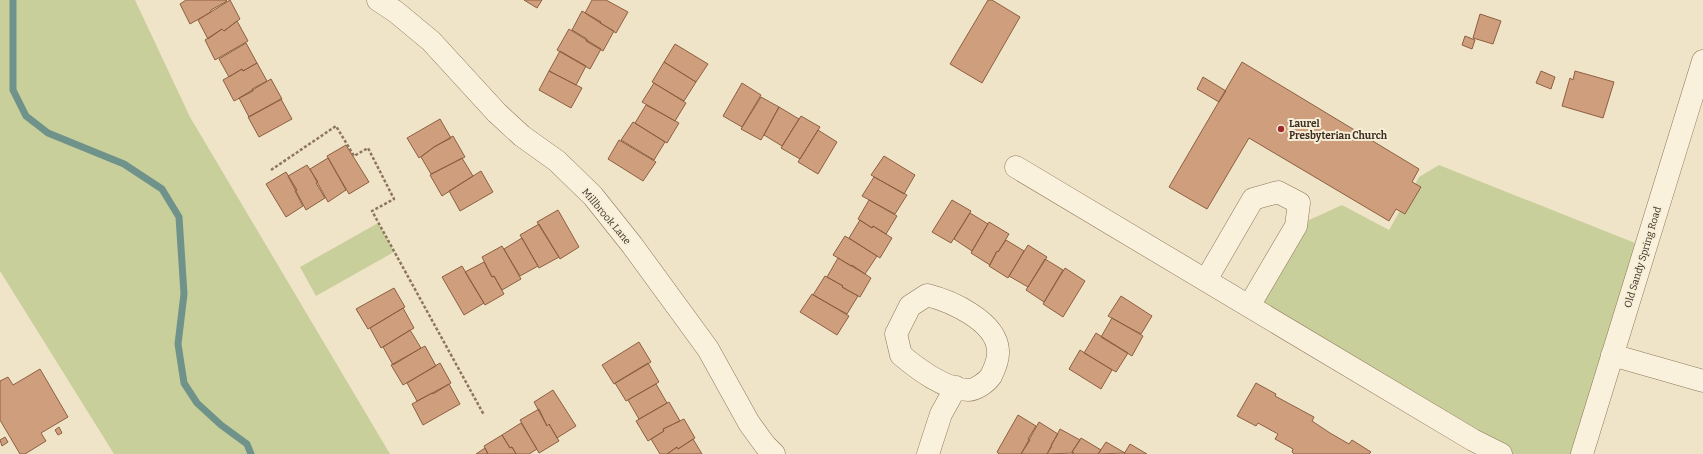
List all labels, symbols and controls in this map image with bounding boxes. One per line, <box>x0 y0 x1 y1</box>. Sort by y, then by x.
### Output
place label: Laurel Presbyterian Church <box>1289 118 1388 142</box>
marker: Laurel Presbyterian Church <box>1276 124 1286 134</box>
street label: Millbrook Lane <box>579 186 633 247</box>
street label: Old Sandy Spring Road <box>1622 205 1664 309</box>

